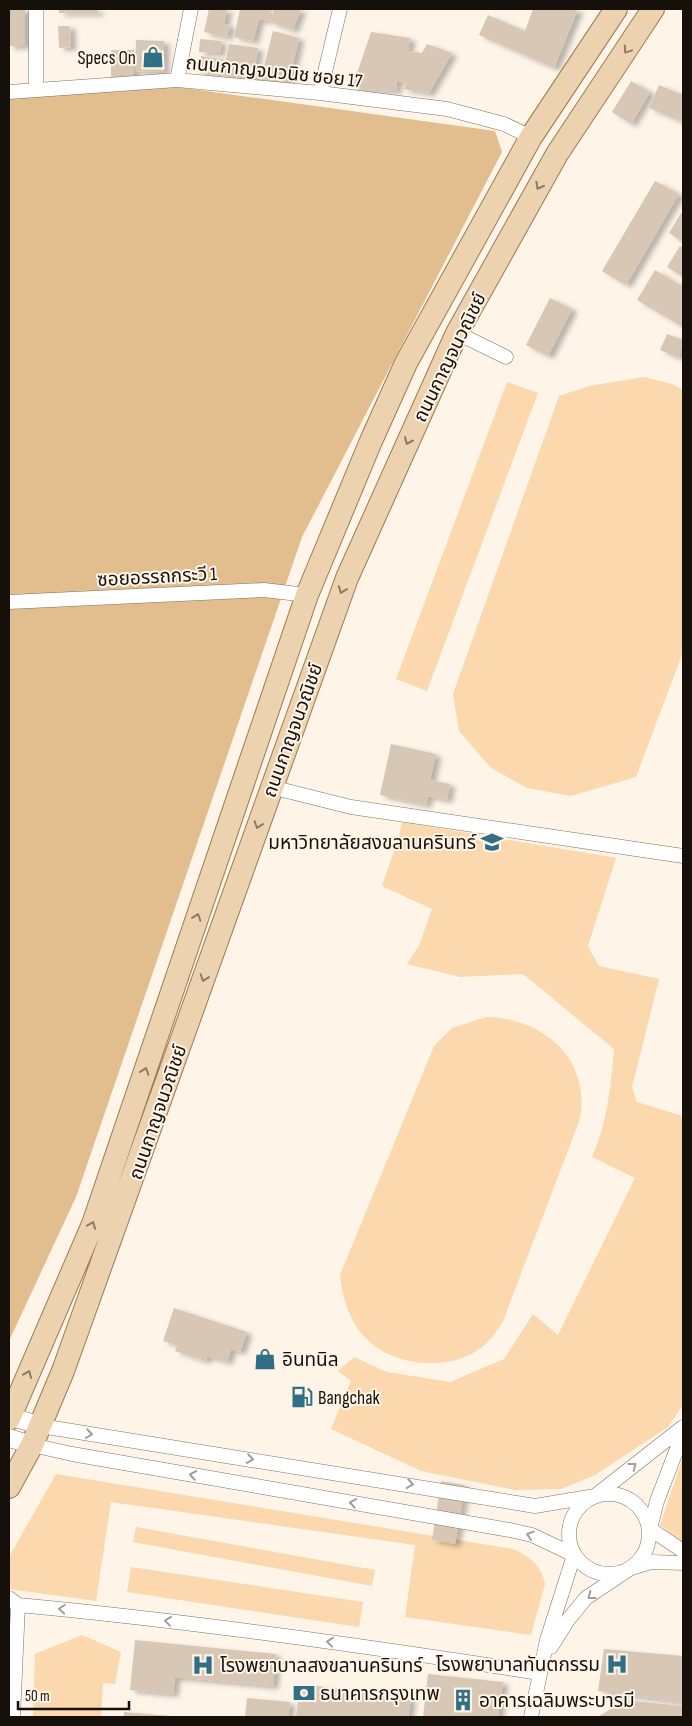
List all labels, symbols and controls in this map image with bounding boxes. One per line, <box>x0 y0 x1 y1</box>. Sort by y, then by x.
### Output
shop icon: Specs On <box>140 44 166 70</box>
one-way arrow <box>624 44 633 53</box>
place label: Specs On <box>77 47 136 70</box>
street label: ถนนกาญจนวนิช ซอย 17 <box>184 52 364 93</box>
one-way arrow <box>535 181 545 190</box>
street label: ถนนกาญจนวณิชย์ <box>409 289 492 426</box>
one-way arrow <box>404 436 414 445</box>
street label: ซอยอรรถกระวี 1 <box>97 563 218 592</box>
one-way arrow <box>338 585 348 594</box>
street label: ถนนกาญจนวณิชย์ <box>258 660 328 801</box>
one-way arrow <box>254 820 264 829</box>
school or university icon: มหาวิทยาลัยสงขลานครินทร์ <box>479 829 505 855</box>
place label: มหาวิทยาลัยสงขลานครินทร์ <box>268 832 477 855</box>
one-way arrow <box>191 914 201 922</box>
one-way arrow <box>200 974 210 982</box>
street label: ถนนกาญจนวณิชย์ <box>125 1042 192 1183</box>
one-way arrow <box>139 1068 149 1076</box>
one-way arrow <box>86 1221 96 1230</box>
shop icon: อินทนิล <box>252 1346 278 1372</box>
place label: อินทนิล <box>282 1349 339 1372</box>
one-way arrow <box>21 1370 32 1379</box>
fuel station icon: Bangchak <box>289 1384 315 1410</box>
place label: Bangchak <box>318 1387 381 1410</box>
one-way arrow <box>85 1428 94 1438</box>
one-way arrow <box>246 1453 254 1464</box>
one-way arrow <box>627 1463 636 1471</box>
one-way arrow <box>189 1471 197 1481</box>
one-way arrow <box>407 1478 415 1489</box>
one-way arrow <box>349 1498 358 1508</box>
one-way arrow <box>526 1531 535 1541</box>
one-way arrow <box>587 1590 597 1599</box>
one-way arrow <box>58 1604 66 1615</box>
one-way arrow <box>164 1616 172 1627</box>
one-way arrow <box>325 1637 333 1648</box>
hospital icon: โรงพยาบาลทันตกรรม <box>604 1651 630 1677</box>
hospital icon: โรงพยาบาลสงขลานครินทร์ <box>190 1652 216 1678</box>
place label: โรงพยาบาลทันตกรรม <box>436 1654 600 1677</box>
place label: โรงพยาบาลสงขลานครินทร์ <box>220 1655 423 1678</box>
scale bar <box>18 1678 129 1710</box>
bank icon: ธนาคารกรุงเทพ <box>291 1680 317 1706</box>
place label: ธนาคารกรุงเทพ <box>320 1683 440 1706</box>
text: 50 m <box>25 1687 50 1706</box>
building icon: อาคารเฉลิมพระบารมี <box>450 1687 476 1713</box>
place label: อาคารเฉลิมพระบารมี <box>479 1690 635 1713</box>

